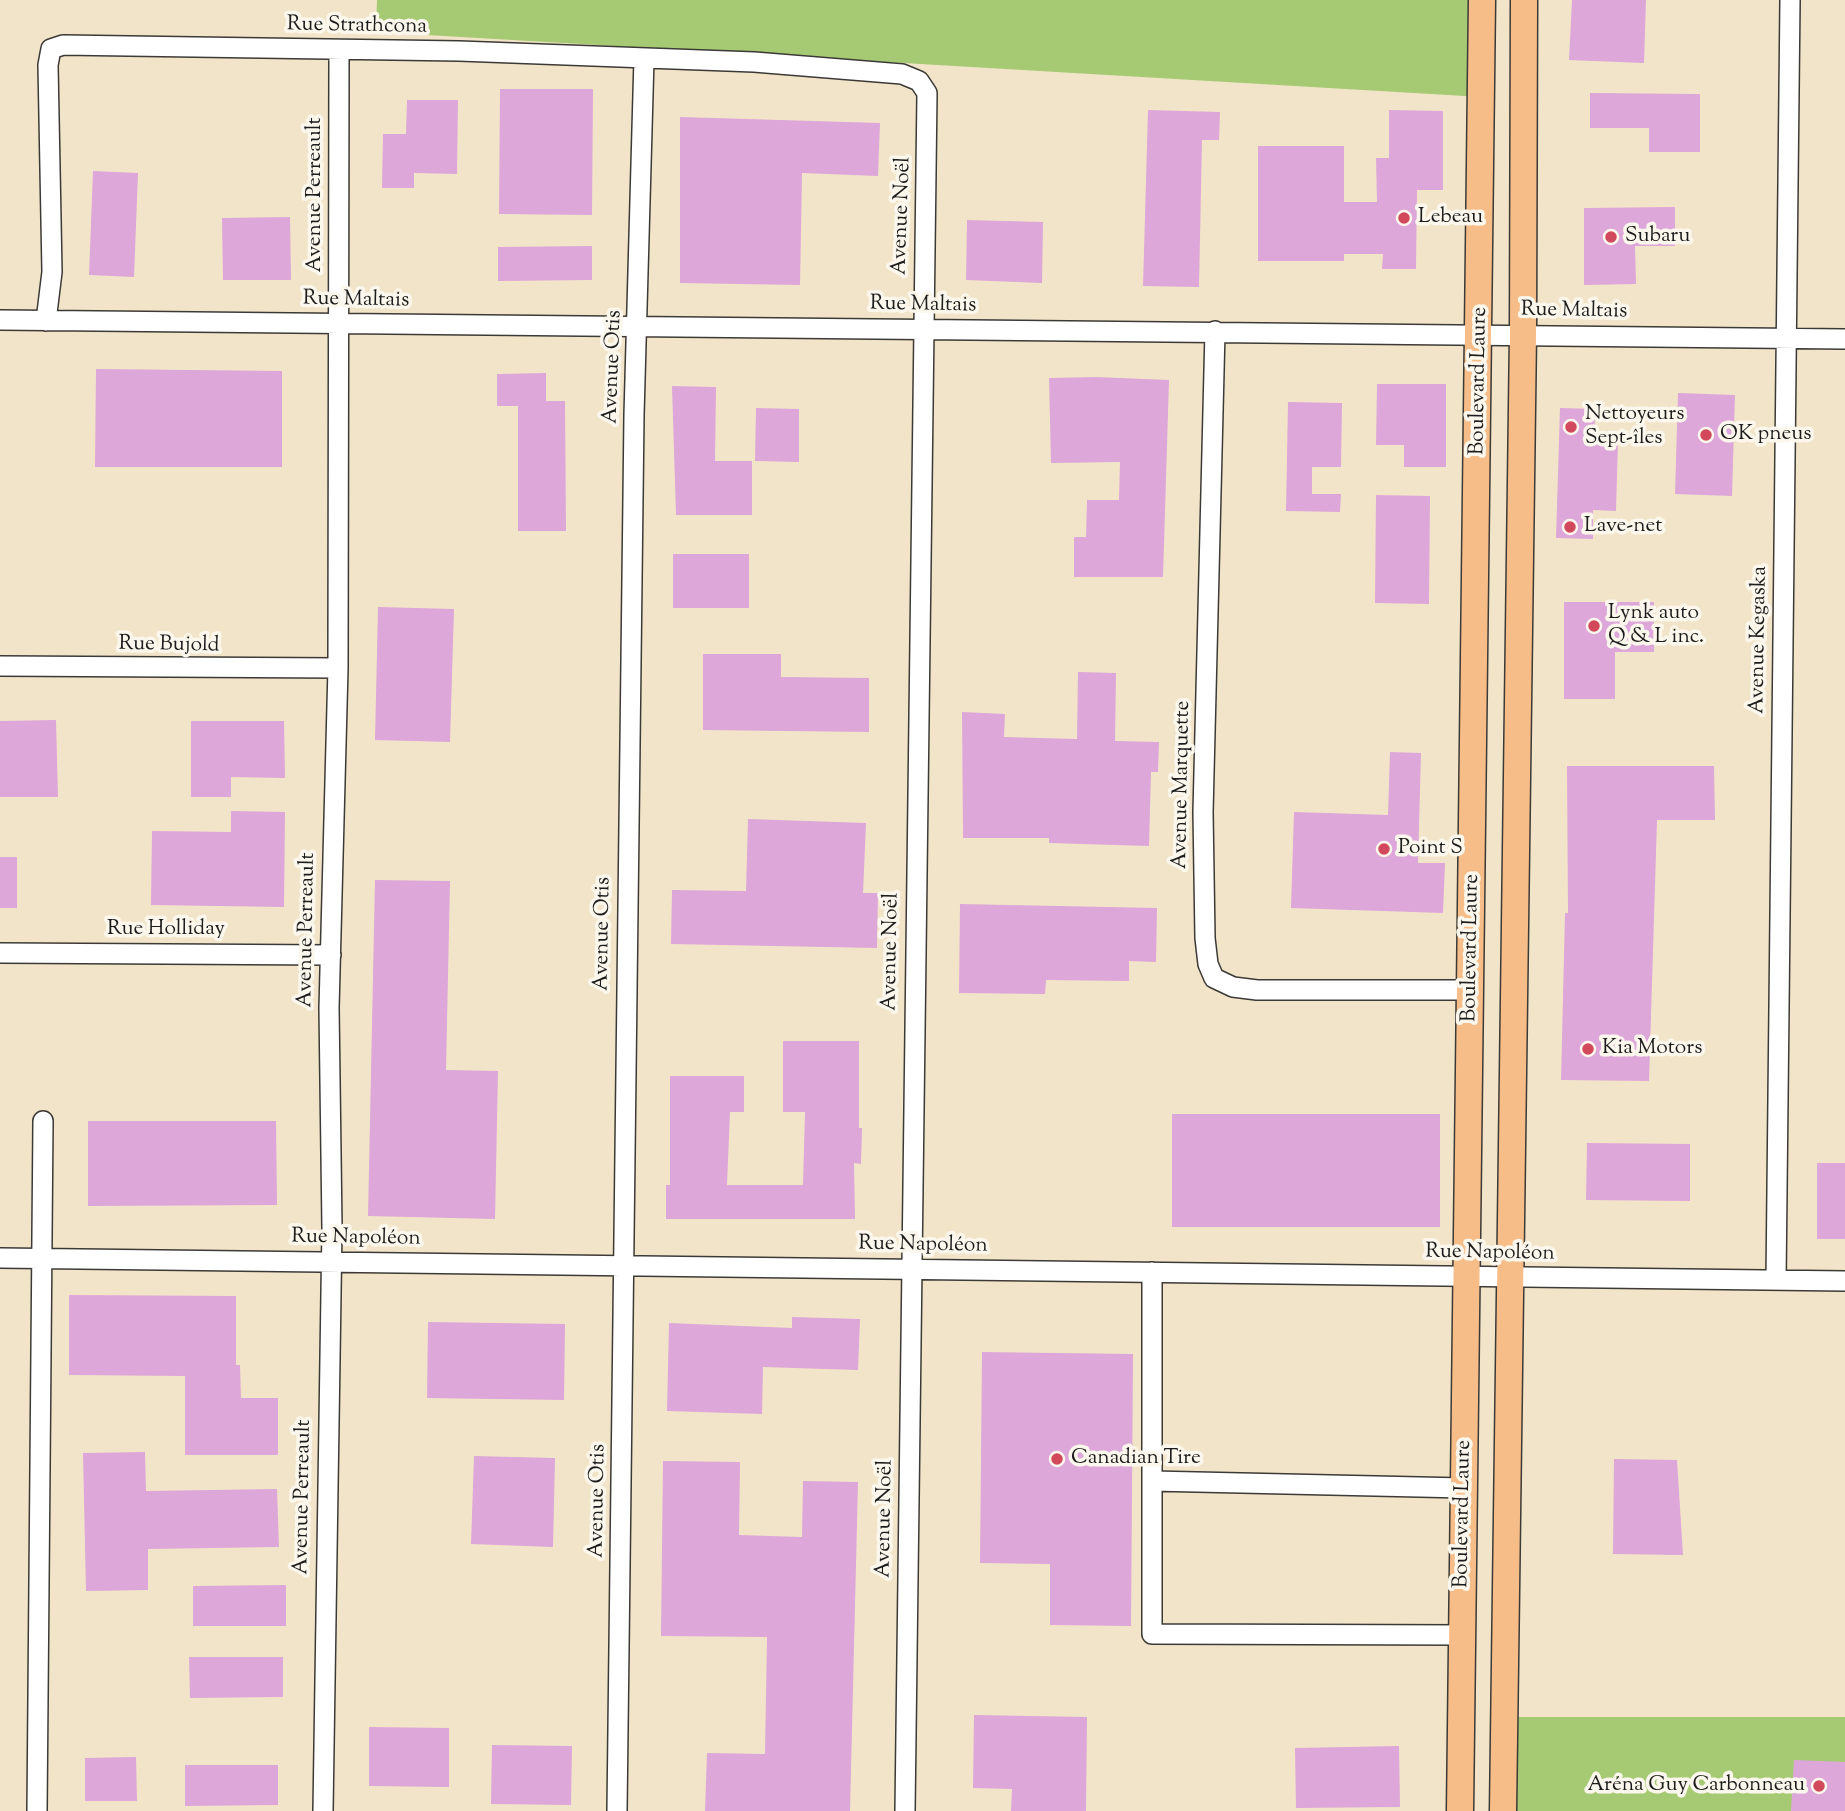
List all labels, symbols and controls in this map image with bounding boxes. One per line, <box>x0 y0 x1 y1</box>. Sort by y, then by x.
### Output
street label: Rue Strathcona <box>287 13 427 41</box>
street label: Avenue Perreault <box>303 117 329 273</box>
street label: Avenue Noël <box>888 157 918 275</box>
place label: Lebeau <box>1418 205 1483 231</box>
marker: Lebeau <box>1396 210 1412 226</box>
place label: Subaru <box>1625 224 1690 250</box>
marker: Subaru <box>1603 229 1619 245</box>
street label: Rue Maltais <box>303 287 409 315</box>
street label: Rue Maltais <box>870 292 976 320</box>
street label: Rue Maltais <box>1521 298 1627 326</box>
street label: Boulevard Laure <box>1466 307 1494 455</box>
street label: Avenue Otis <box>599 310 629 424</box>
place label: Nettoyeurs Sept-îles <box>1585 402 1684 452</box>
marker: Nettoyeurs Sept-îles <box>1563 419 1579 435</box>
place label: OK pneus <box>1720 422 1812 448</box>
marker: OK pneus <box>1698 427 1714 443</box>
place label: Lave-net <box>1584 514 1662 540</box>
marker: Lave-net <box>1562 519 1578 535</box>
street label: Avenue Kegaska <box>1746 566 1774 714</box>
place label: Lynk auto Q & L inc. <box>1608 601 1704 651</box>
marker: Lynk auto Q & L inc. <box>1586 618 1602 634</box>
street label: Rue Bujold <box>118 633 220 659</box>
street label: Avenue Marquette <box>1169 700 1197 870</box>
place label: Point S <box>1398 836 1463 862</box>
marker: Point S <box>1376 841 1392 857</box>
street label: Avenue Perreault <box>294 852 322 1008</box>
street label: Boulevard Laure <box>1458 874 1486 1022</box>
street label: Avenue Otis <box>590 877 618 991</box>
street label: Avenue Noël <box>878 893 906 1011</box>
street label: Rue Holliday <box>107 917 225 943</box>
place label: Kia Motors <box>1602 1036 1702 1062</box>
marker: Kia Motors <box>1580 1041 1596 1057</box>
street label: Rue Napoléon <box>291 1225 421 1253</box>
street label: Rue Napoléon <box>858 1232 988 1260</box>
street label: Rue Napoléon <box>1425 1240 1555 1268</box>
street label: Avenue Perreault <box>290 1419 318 1575</box>
street label: Boulevard Laure <box>1450 1440 1478 1588</box>
street label: Avenue Otis <box>585 1444 613 1558</box>
place label: Canadian Tire <box>1071 1446 1201 1472</box>
marker: Canadian Tire <box>1049 1451 1065 1467</box>
street label: Avenue Noël <box>872 1460 900 1578</box>
place label: Aréna Guy Carbonneau <box>1587 1773 1805 1799</box>
marker: Aréna Guy Carbonneau <box>1811 1778 1827 1794</box>

